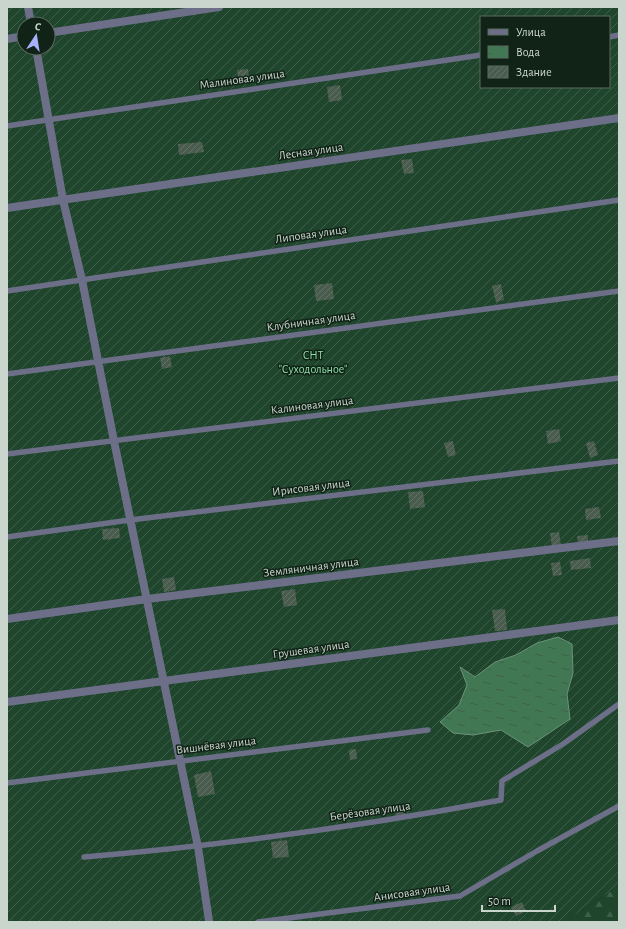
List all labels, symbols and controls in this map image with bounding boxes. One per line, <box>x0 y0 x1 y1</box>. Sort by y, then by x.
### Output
north arrow <box>16 16 56 56</box>
legend <box>480 16 610 88</box>
text: С <box>34 21 42 33</box>
text: Улица <box>516 26 546 38</box>
text: Вода <box>516 46 540 58</box>
text: Здание <box>516 66 552 78</box>
street label: Малиновая улица <box>199 67 286 92</box>
street label: Лесная улица <box>278 140 345 162</box>
street label: Липовая улица <box>274 223 348 246</box>
street label: Клубничная улица <box>266 309 357 334</box>
park label: СНТ "Суходольное" <box>279 349 347 376</box>
street label: Калиновая улица <box>270 394 355 417</box>
street label: Ирисовая улица <box>271 476 351 499</box>
street label: Земляничная улица <box>263 555 360 580</box>
street label: Грушевая улица <box>272 638 351 661</box>
street label: Вишнёвая улица <box>175 734 257 757</box>
street label: Берёзовая улица <box>329 799 412 824</box>
street label: Анисовая улица <box>373 881 452 904</box>
scale bar <box>482 887 555 913</box>
text: 50 m <box>488 895 511 907</box>

